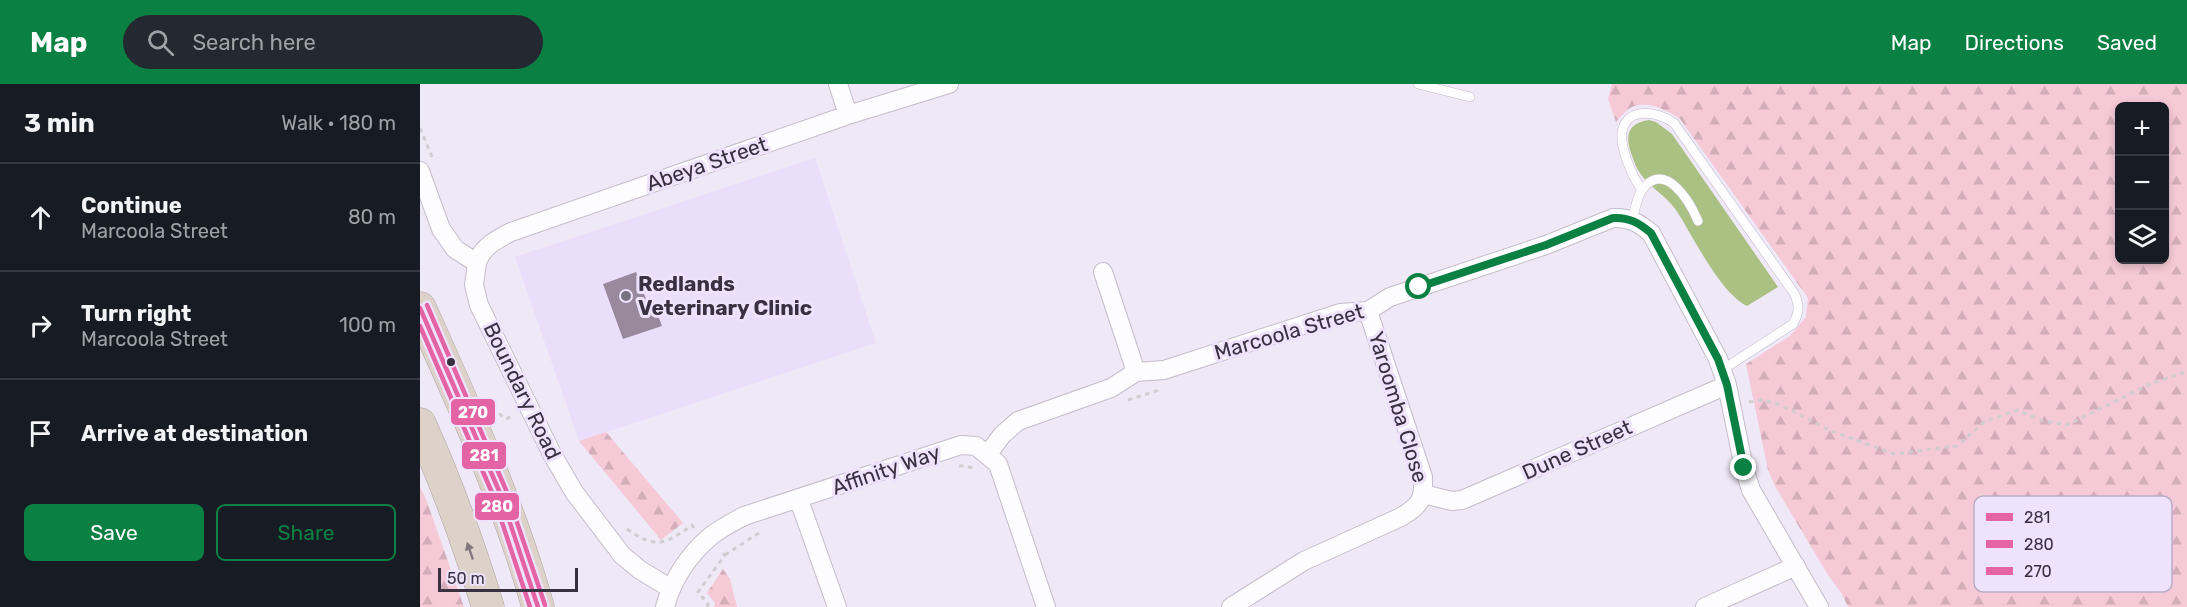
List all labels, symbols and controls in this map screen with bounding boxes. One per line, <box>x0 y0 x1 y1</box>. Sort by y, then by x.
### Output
search box <box>123 15 543 69</box>
text: Map <box>30 26 87 59</box>
icon: search <box>144 26 177 59</box>
text: Search here <box>192 29 316 56</box>
text: Map <box>1891 30 1932 55</box>
text: Directions <box>1965 30 2064 55</box>
text: Saved <box>2097 30 2157 55</box>
map controls <box>2115 102 2169 264</box>
button: + <box>2115 102 2169 156</box>
text: 3 min <box>24 108 95 139</box>
text: Walk · 180 m <box>281 111 396 135</box>
street label: Abeya Street <box>643 131 771 196</box>
button: − <box>2115 156 2169 210</box>
text: Continue <box>81 192 182 219</box>
icon: ahead <box>24 201 57 234</box>
text: 80 m <box>348 205 396 229</box>
button: layers <box>2115 210 2169 264</box>
text: Marcoola Street <box>81 219 228 243</box>
place label: Redlands Veterinary Clinic <box>638 271 812 320</box>
route start <box>1405 273 1431 299</box>
marker: Redlands Veterinary Clinic <box>619 289 633 303</box>
street label: Marcoola Street <box>1211 298 1366 365</box>
text: Turn right <box>81 300 191 327</box>
icon: right <box>24 309 57 342</box>
text: 100 m <box>339 313 396 337</box>
street label: Boundary Road <box>478 318 566 463</box>
text: Marcoola Street <box>81 327 228 351</box>
street label: Yaroomba Close <box>1364 328 1433 485</box>
unlabelled marker <box>445 356 457 368</box>
line badge: 270 <box>450 398 496 426</box>
text: 270 <box>458 403 488 422</box>
street label: Dune Street <box>1518 414 1636 485</box>
icon: arrive <box>24 417 57 450</box>
text: Arrive at destination <box>81 420 308 447</box>
street label: Affinity Way <box>828 439 944 500</box>
line badge: 281 <box>461 441 507 470</box>
text: 281 <box>469 446 499 465</box>
route end <box>1730 454 1756 480</box>
line badge: 280 <box>474 492 520 521</box>
legend <box>1974 496 2172 592</box>
text: 280 <box>481 497 513 516</box>
button: Save <box>24 504 204 561</box>
button: Share <box>216 504 396 561</box>
text: 281 <box>2024 508 2050 527</box>
text: 280 <box>2024 535 2054 554</box>
one-way arrow <box>465 542 475 560</box>
text: 270 <box>2024 562 2052 581</box>
scale bar <box>438 565 578 592</box>
text: 50 m <box>447 569 485 588</box>

